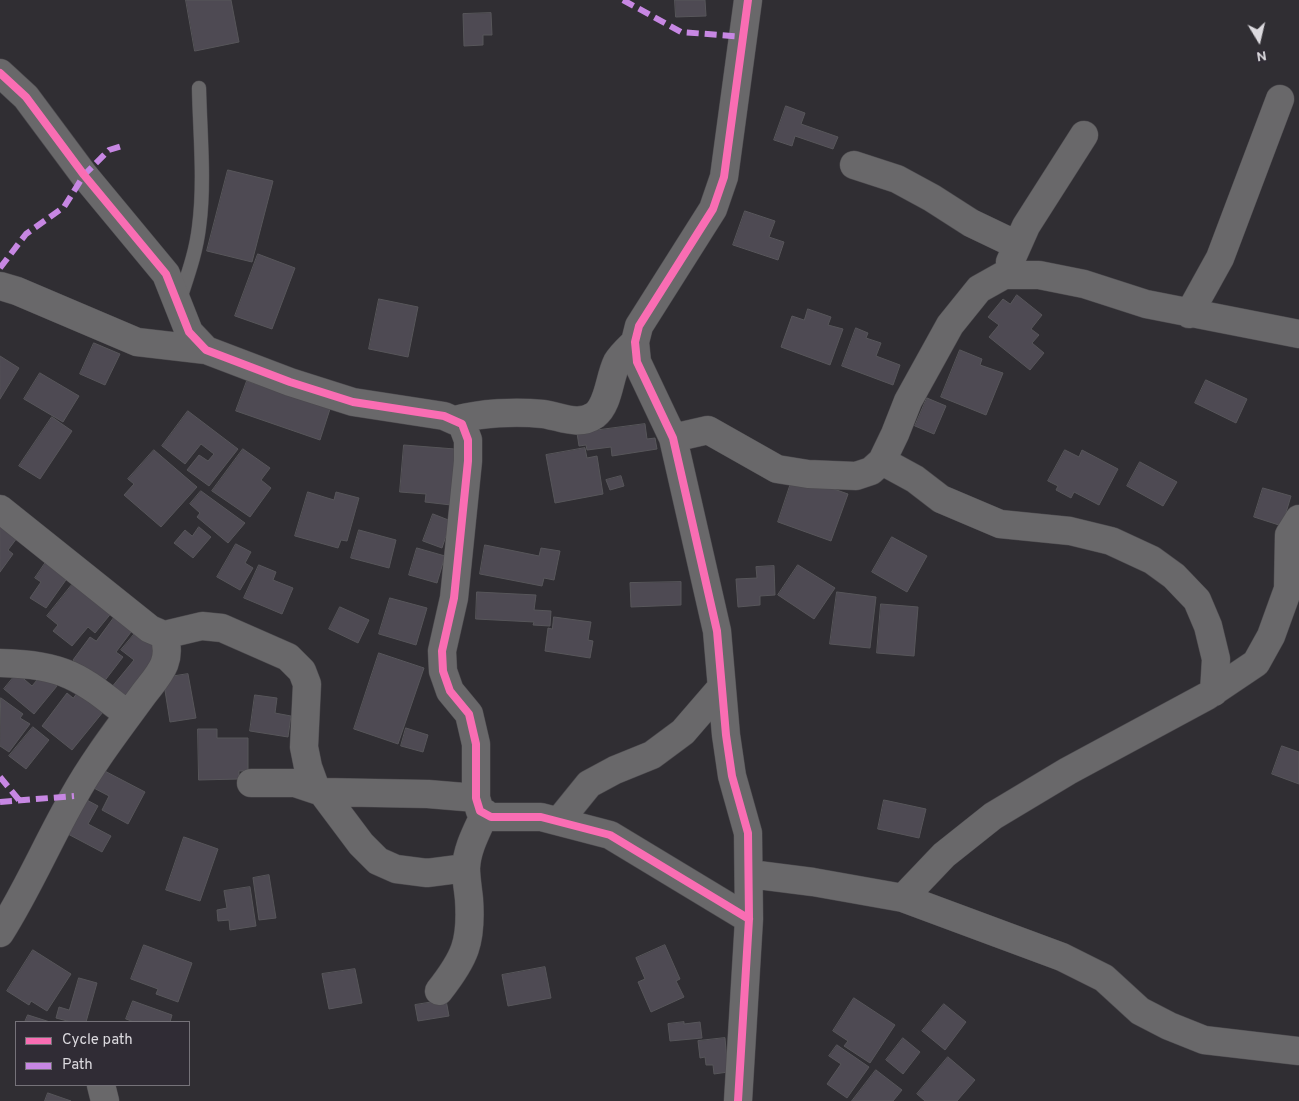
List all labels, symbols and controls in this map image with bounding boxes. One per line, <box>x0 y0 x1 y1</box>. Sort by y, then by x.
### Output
north arrow <box>1234 15 1284 65</box>
text: N <box>1255 46 1268 64</box>
legend <box>15 1021 190 1086</box>
text: Cycle path <box>62 1031 133 1050</box>
text: Path <box>62 1056 93 1075</box>

